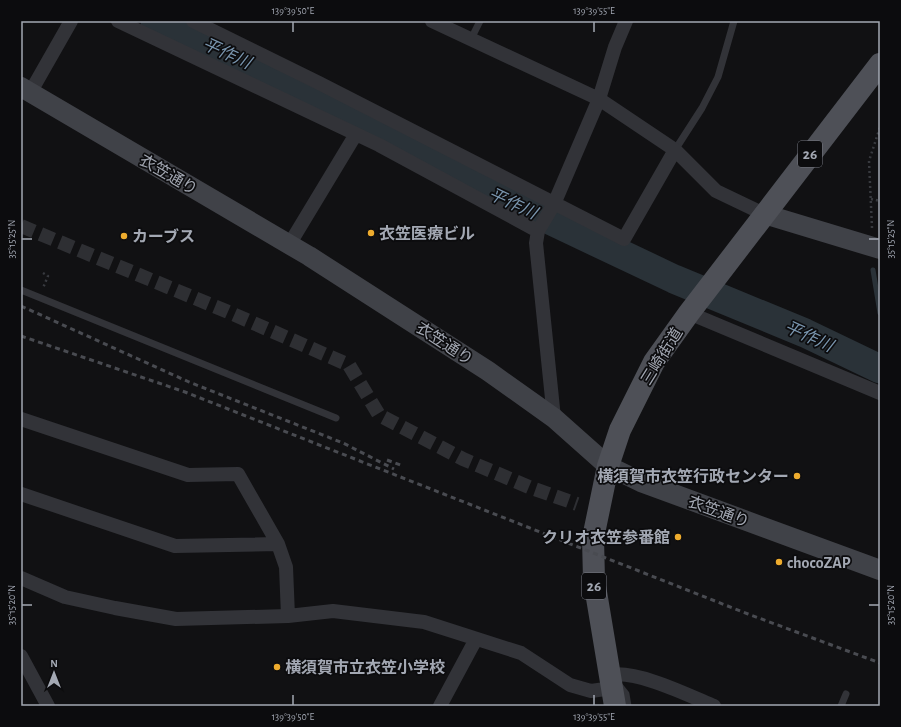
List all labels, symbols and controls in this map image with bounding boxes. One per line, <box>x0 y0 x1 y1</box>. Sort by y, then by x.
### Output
text: 139°39'50"E <box>272 6 315 16</box>
text: 139°39'55"E <box>573 6 615 16</box>
water label: 平作川 <box>200 34 256 72</box>
road number: 26 <box>798 141 822 167</box>
street label: 衣笠通り <box>137 151 201 198</box>
water label: 平作川 <box>486 184 542 223</box>
text: 35°15'25"N <box>7 220 17 258</box>
text: 35°15'25"N <box>886 220 896 258</box>
place label: 衣笠医療ビル <box>379 225 475 242</box>
place label: カーブス <box>132 228 195 245</box>
marker: 衣笠医療ビル <box>366 228 376 238</box>
marker: カーブス <box>119 231 129 241</box>
water label: 平作川 <box>782 317 838 355</box>
street label: 衣笠通り <box>413 319 476 368</box>
street label: 三崎街道 <box>637 325 686 388</box>
place label: 横須賀市衣笠行政センター <box>597 467 789 485</box>
marker: 横須賀市衣笠行政センター <box>792 471 802 481</box>
street label: 衣笠通り <box>686 493 752 530</box>
place label: クリオ衣笠参番館 <box>542 529 670 546</box>
marker: クリオ衣笠参番館 <box>673 532 683 542</box>
place label: chocoZAP <box>787 555 851 571</box>
marker: chocoZAP <box>774 557 784 567</box>
road number: 26 <box>582 573 606 599</box>
text: 35°15'20"N <box>7 585 17 625</box>
text: 35°15'20"N <box>886 585 896 625</box>
north arrow <box>34 653 74 693</box>
text: N <box>50 658 58 669</box>
place label: 横須賀市立衣笠小学校 <box>285 658 445 676</box>
marker: 横須賀市立衣笠小学校 <box>272 662 282 672</box>
text: 139°39'50"E <box>272 712 315 722</box>
text: 139°39'55"E <box>573 712 615 722</box>

